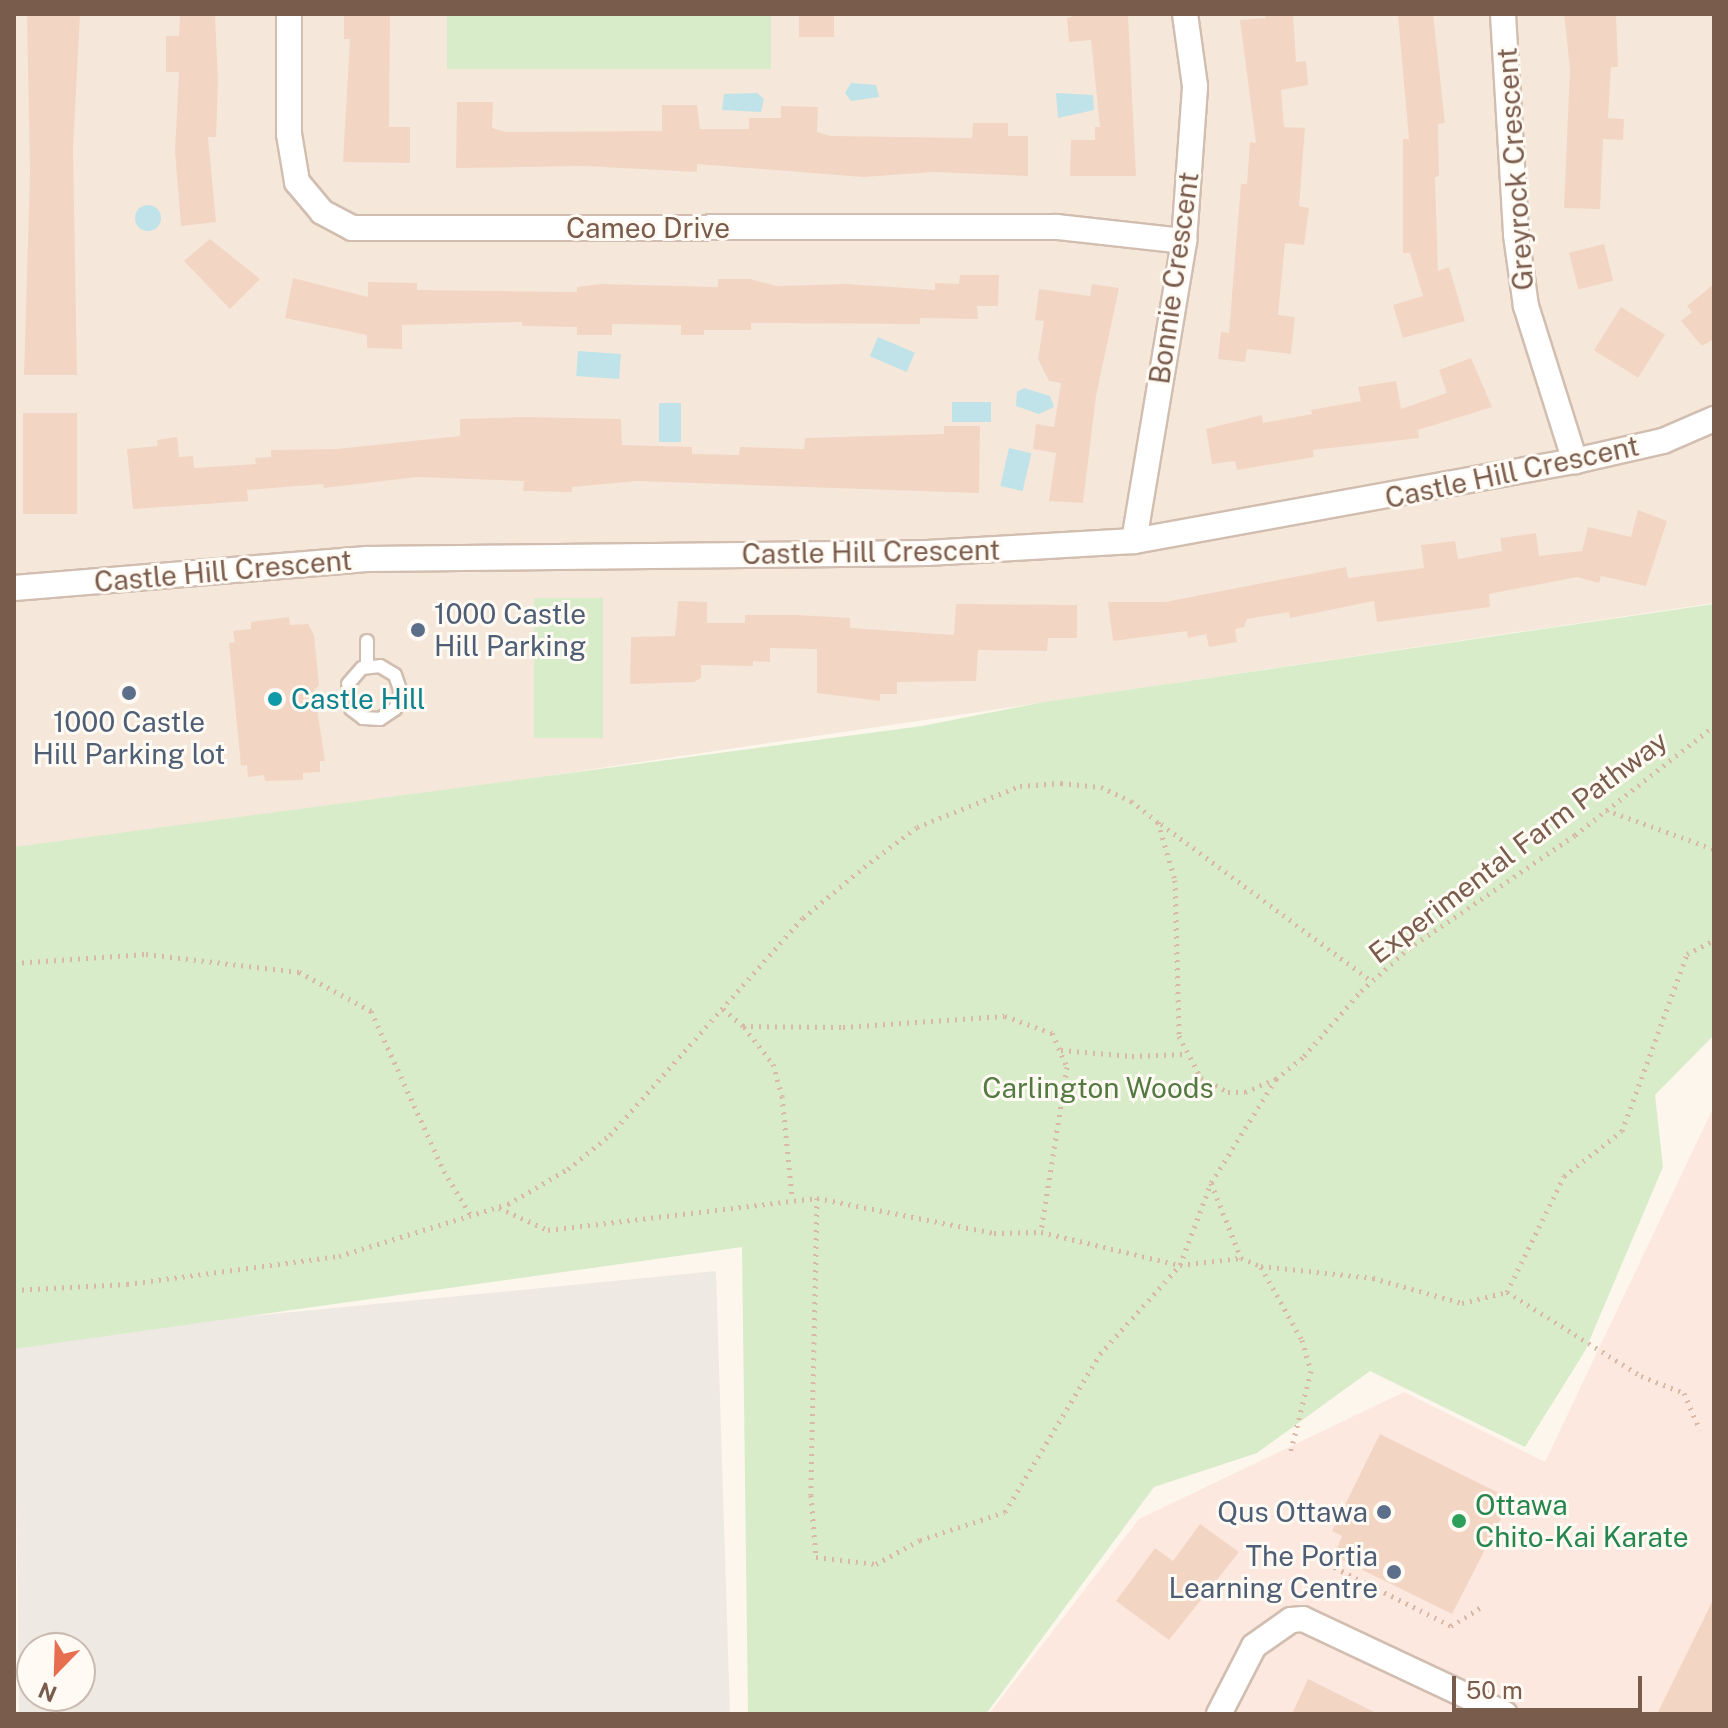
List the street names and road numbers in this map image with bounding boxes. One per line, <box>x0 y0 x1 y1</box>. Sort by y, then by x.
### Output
street label: Greyrock Crescent <box>1490 46 1540 292</box>
street label: Bonnie Crescent <box>1142 170 1206 386</box>
street label: Cameo Drive <box>566 211 730 245</box>
street label: Castle Hill Crescent <box>1382 429 1642 515</box>
street label: Castle Hill Crescent <box>741 533 1001 571</box>
street label: Castle Hill Crescent <box>93 543 353 599</box>
street label: Experimental Farm Pathway <box>1362 724 1674 970</box>

